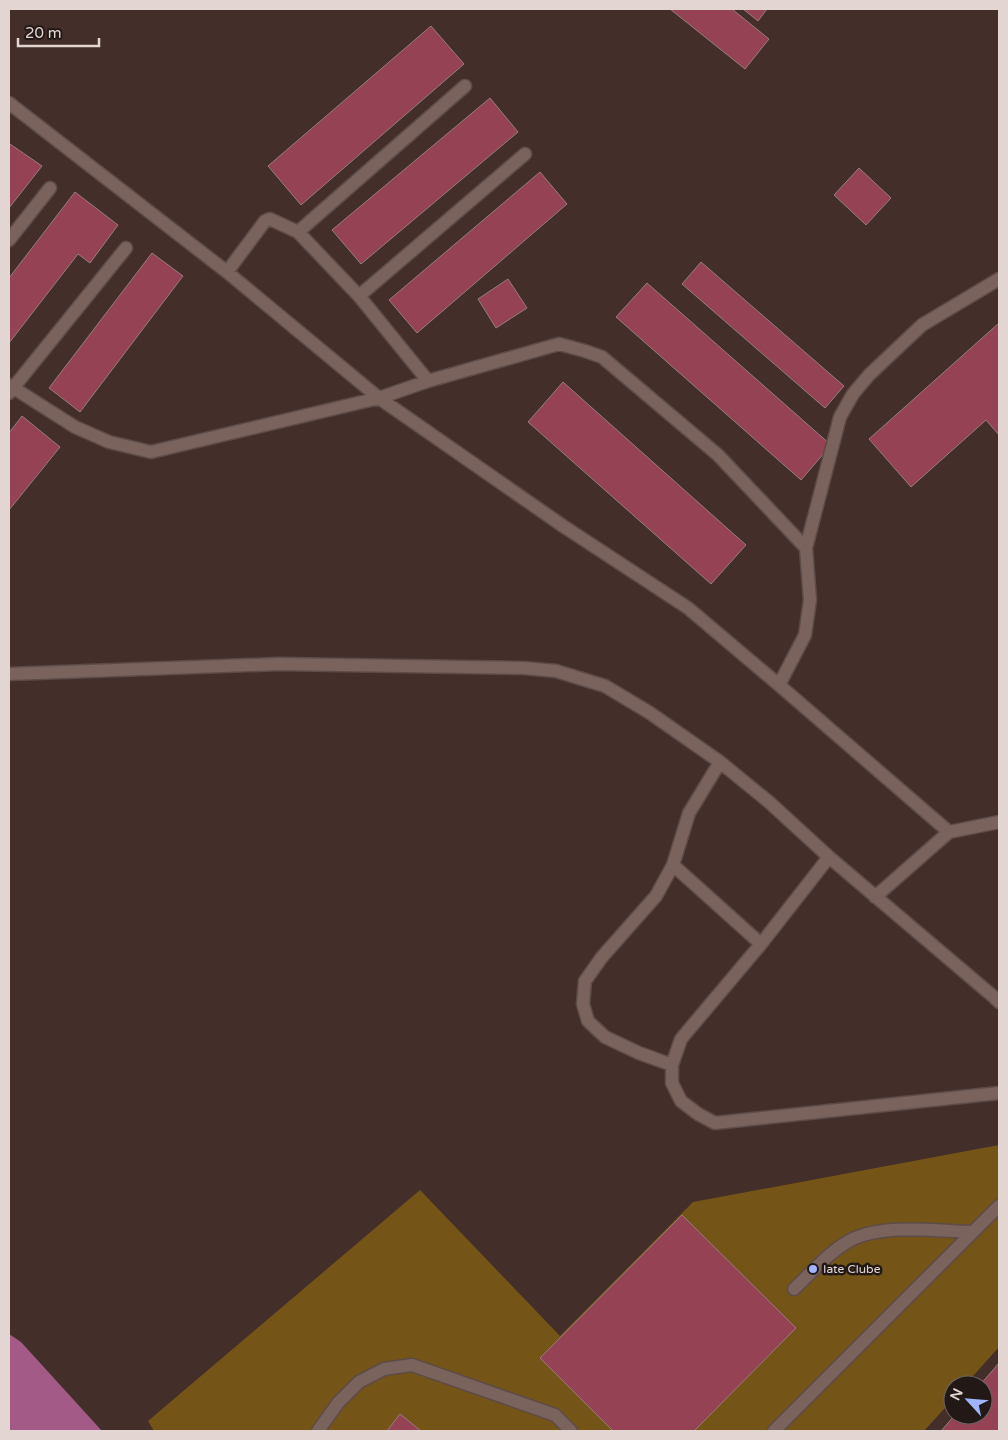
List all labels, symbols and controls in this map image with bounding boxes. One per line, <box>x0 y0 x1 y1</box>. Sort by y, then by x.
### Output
scale bar <box>18 15 99 47</box>
text: 20 m <box>25 24 62 42</box>
place label: Iate Clube <box>823 1262 881 1276</box>
marker: Iate Clube <box>807 1263 819 1275</box>
north arrow <box>943 1375 993 1425</box>
text: N <box>947 1386 967 1403</box>

